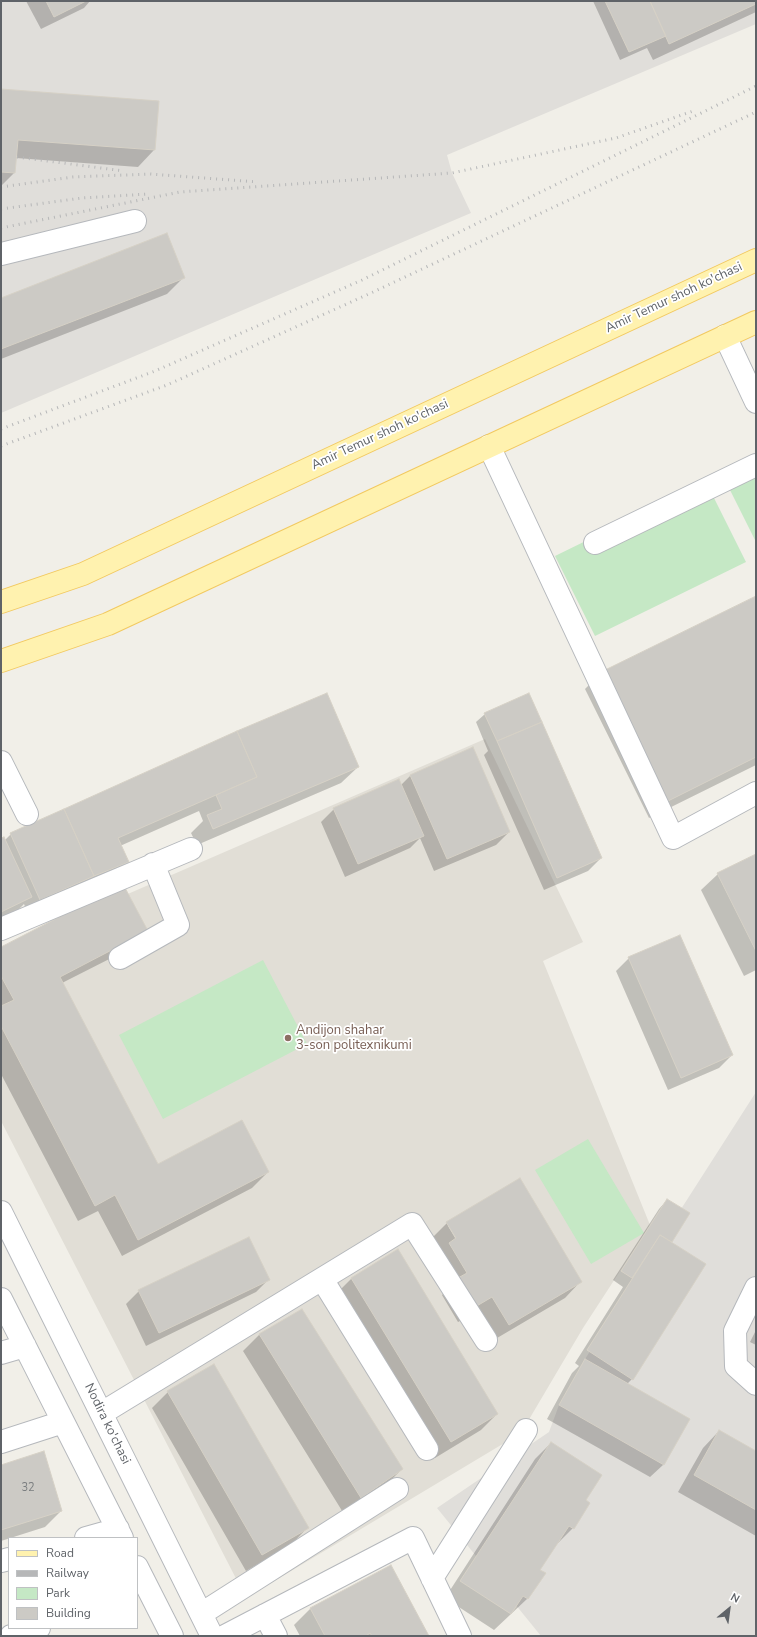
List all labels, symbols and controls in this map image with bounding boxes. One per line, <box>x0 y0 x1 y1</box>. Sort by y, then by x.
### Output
street label: Amir Temur shoh ko'chasi <box>603 259 745 337</box>
street label: Amir Temur shoh ko'chasi <box>309 396 451 474</box>
place label: Andijon shahar 3-son politexnikumi <box>296 1023 412 1054</box>
marker: Andijon shahar 3-son politexnikumi <box>283 1033 293 1043</box>
street label: Nodira ko'chasi <box>81 1381 133 1467</box>
house number: 32 <box>21 1481 35 1495</box>
legend <box>8 1537 138 1629</box>
text: Road <box>46 1545 74 1561</box>
text: Railway <box>46 1565 89 1581</box>
text: Park <box>46 1585 70 1601</box>
north arrow <box>709 1589 749 1629</box>
text: N <box>728 1590 742 1607</box>
text: Building <box>46 1605 91 1621</box>

